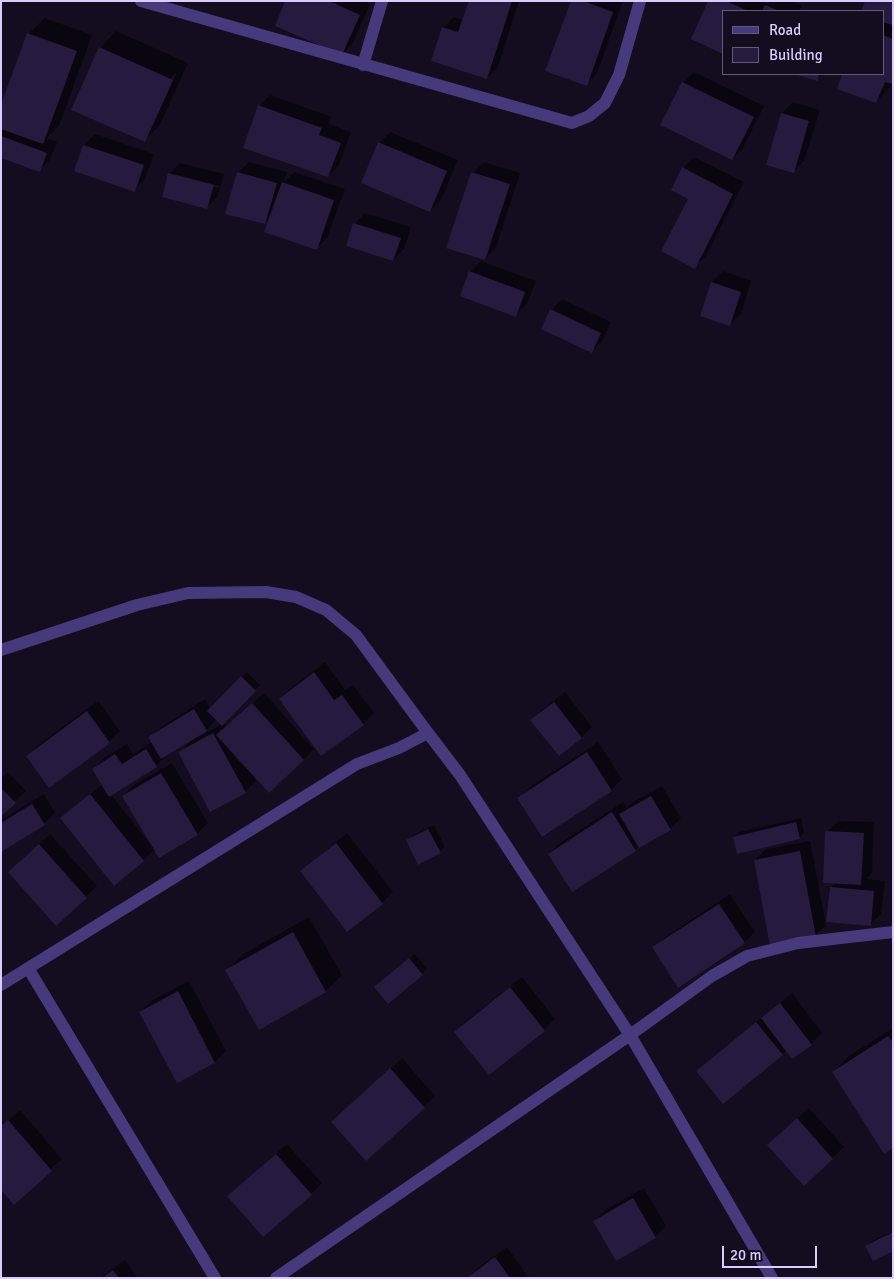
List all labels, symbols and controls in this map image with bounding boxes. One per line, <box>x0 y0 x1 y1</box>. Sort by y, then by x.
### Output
legend <box>722 10 884 75</box>
text: Road <box>769 21 801 39</box>
text: Building <box>769 46 823 64</box>
scale bar <box>724 1236 819 1268</box>
text: 20 m <box>730 1246 761 1264</box>

